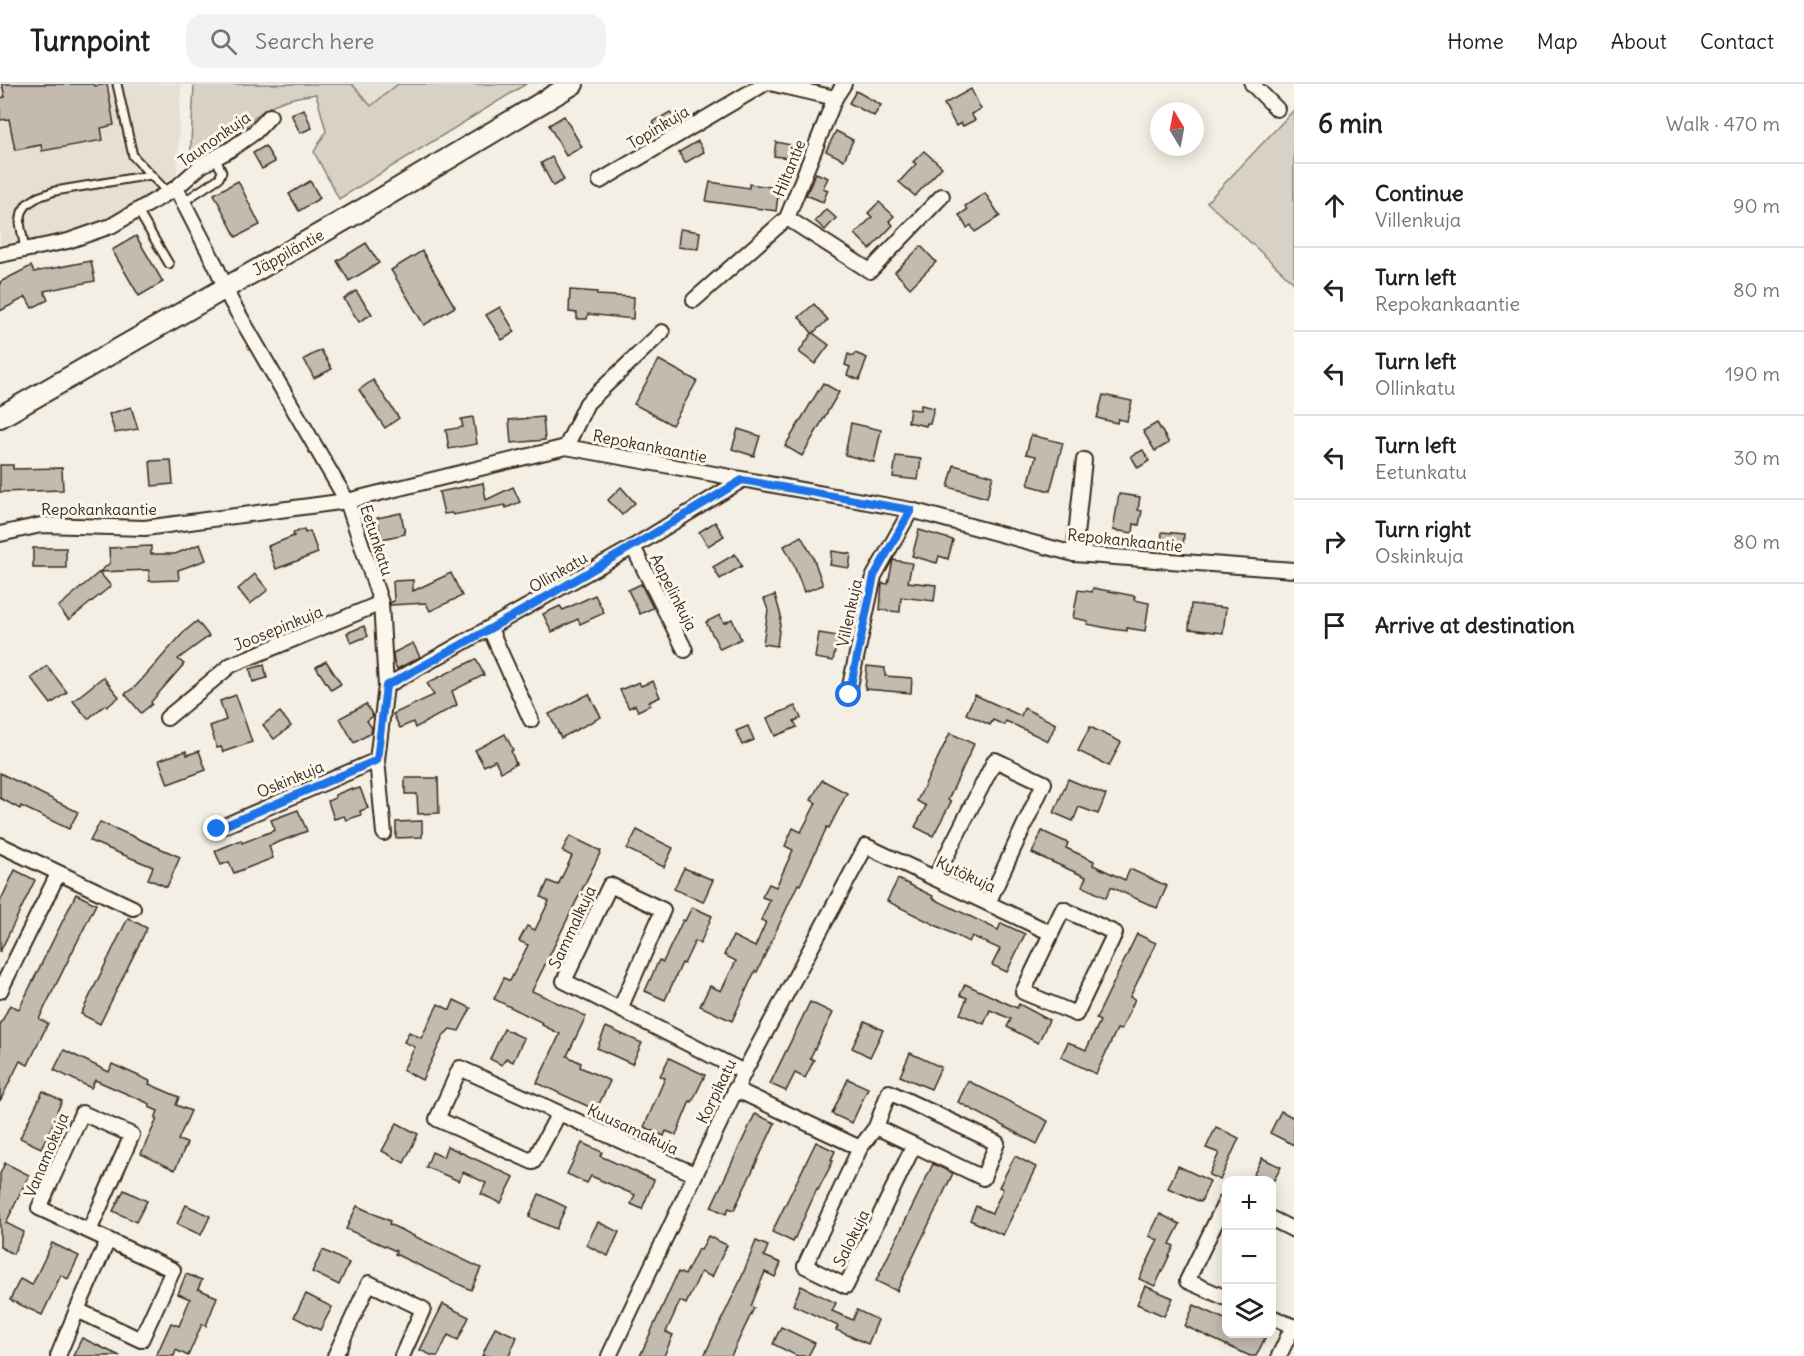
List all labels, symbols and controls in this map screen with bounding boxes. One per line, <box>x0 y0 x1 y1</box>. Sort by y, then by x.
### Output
search box <box>186 14 606 68</box>
text: Turnpoint <box>30 23 150 59</box>
icon: search <box>207 25 240 58</box>
text: Search here <box>255 27 374 55</box>
text: Home <box>1447 28 1504 55</box>
text: Map <box>1537 28 1578 55</box>
text: About <box>1611 28 1667 55</box>
text: Contact <box>1700 28 1774 55</box>
street label: Topinkuja <box>623 101 693 153</box>
north arrow <box>1150 102 1204 156</box>
street label: Taunonkuja <box>174 107 254 171</box>
text: 6 min <box>1318 107 1383 140</box>
text: Walk · 470 m <box>1666 111 1780 136</box>
street label: Hiltantie <box>769 136 809 200</box>
text: Continue <box>1375 179 1464 207</box>
icon: ahead <box>1318 189 1351 222</box>
text: 90 m <box>1733 193 1780 218</box>
text: Villenkuja <box>1375 207 1461 232</box>
street label: Jäppiläntie <box>249 224 327 280</box>
text: Turn left <box>1375 263 1456 291</box>
icon: left <box>1318 273 1351 306</box>
text: 80 m <box>1733 277 1780 302</box>
text: Repokankaantie <box>1375 291 1520 316</box>
text: Turn left <box>1375 347 1456 375</box>
icon: left <box>1318 357 1351 390</box>
text: 190 m <box>1725 361 1780 386</box>
text: Ollinkatu <box>1375 375 1455 400</box>
street label: Repokankaantie <box>591 425 709 467</box>
text: Turn left <box>1375 431 1456 459</box>
icon: left <box>1318 441 1351 474</box>
text: 30 m <box>1733 445 1780 470</box>
text: Eetunkatu <box>1375 459 1467 484</box>
street label: Repokankaantie <box>41 499 157 519</box>
street label: Eetunkatu <box>356 502 398 578</box>
text: Turn right <box>1375 515 1471 543</box>
street label: Repokankaantie <box>1066 524 1184 556</box>
icon: right <box>1318 525 1351 558</box>
text: 80 m <box>1733 529 1780 554</box>
text: Oskinkuja <box>1375 543 1464 568</box>
street label: Ollinkatu <box>525 547 591 597</box>
street label: Aapelinkuja <box>646 550 702 634</box>
street label: Villenkuja <box>832 577 866 649</box>
street label: Joosepinkuja <box>231 601 325 655</box>
icon: arrive <box>1318 609 1351 642</box>
text: Arrive at destination <box>1375 611 1575 639</box>
route start <box>835 681 861 707</box>
street label: Oskinkuja <box>253 756 327 802</box>
route end <box>203 815 229 841</box>
street label: Kytökuja <box>933 852 999 896</box>
street label: Sammalkuja <box>544 882 600 972</box>
street label: Korpikatu <box>692 1055 740 1127</box>
street label: Kuusamakuja <box>584 1099 682 1159</box>
street label: Vanamokuja <box>19 1110 73 1200</box>
map controls <box>1222 1176 1276 1338</box>
button: + <box>1222 1176 1276 1230</box>
street label: Salokuja <box>829 1206 873 1270</box>
button: − <box>1222 1230 1276 1284</box>
button: layers <box>1222 1284 1276 1338</box>

